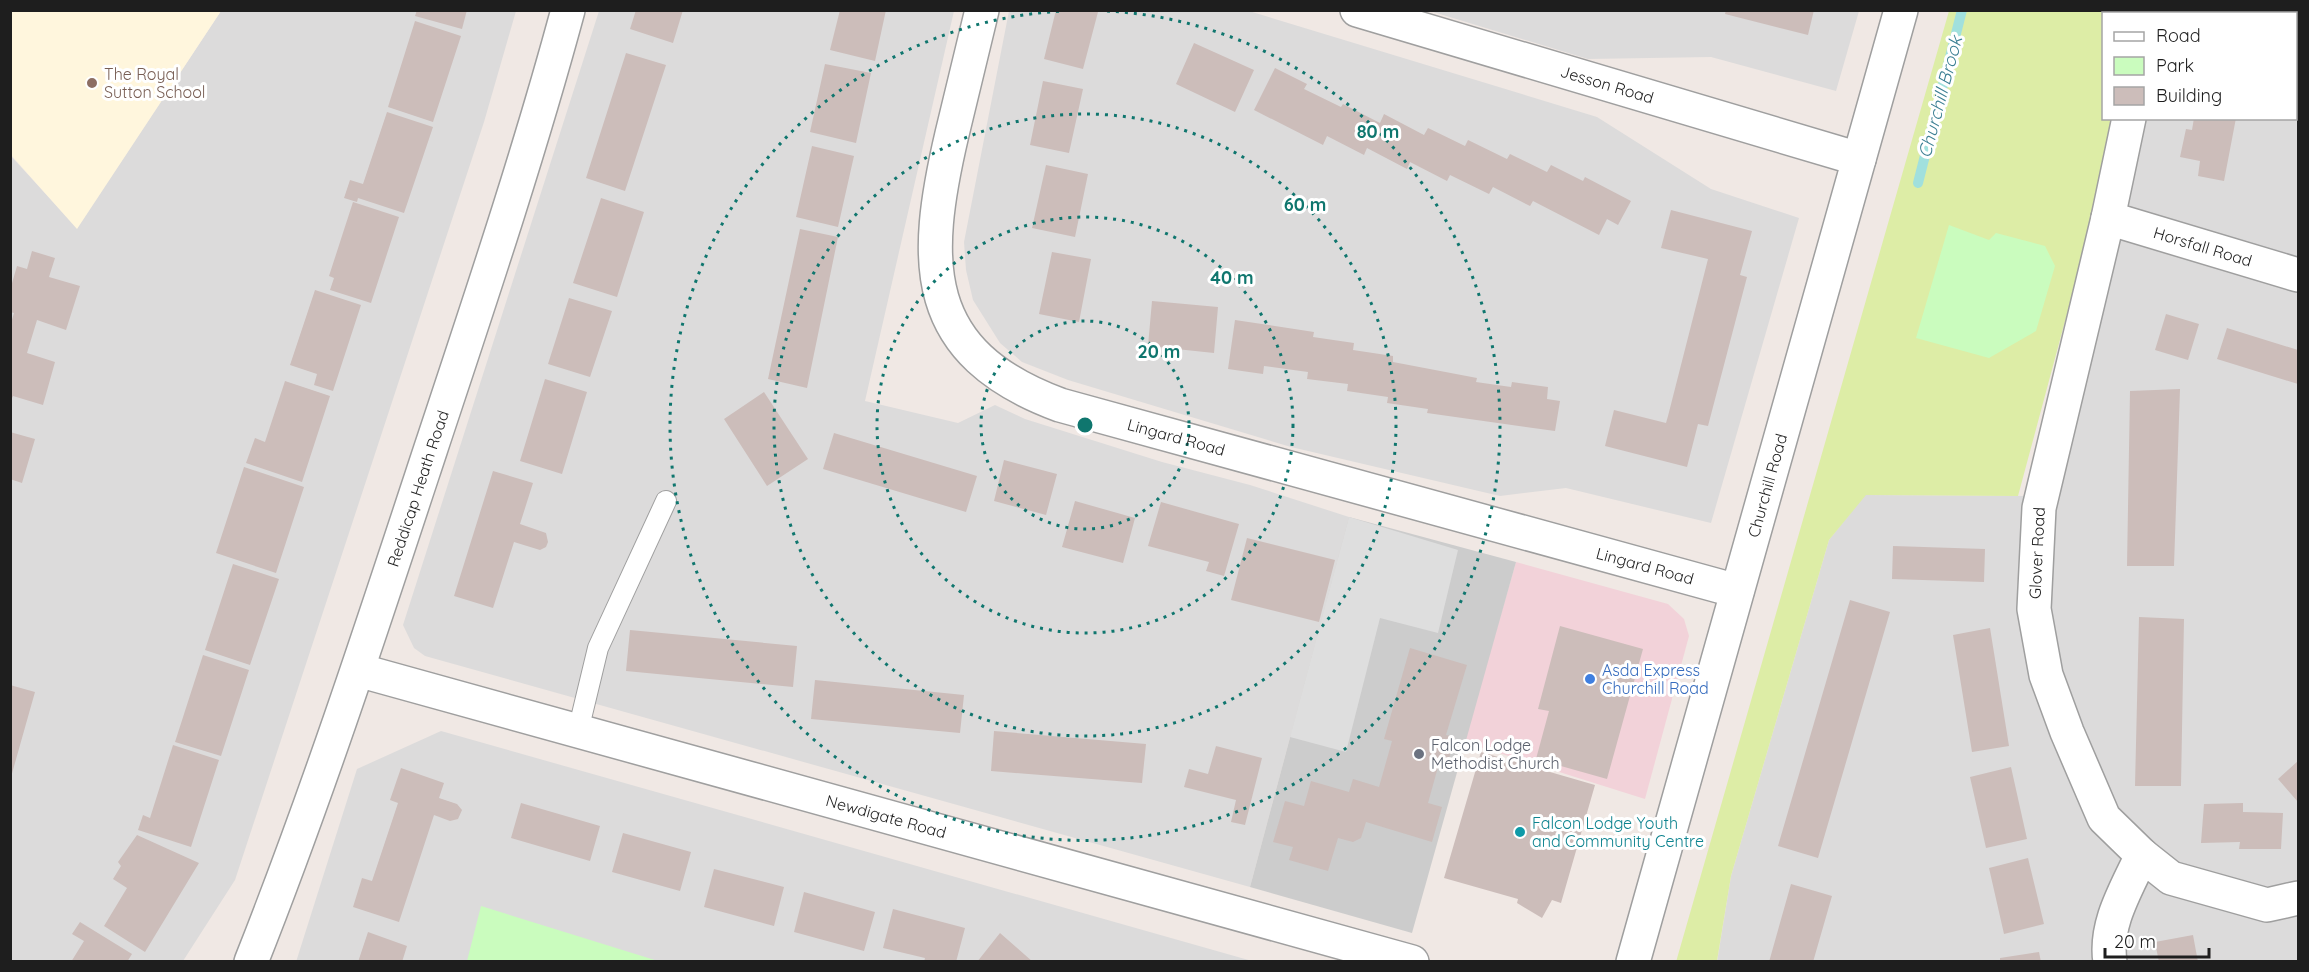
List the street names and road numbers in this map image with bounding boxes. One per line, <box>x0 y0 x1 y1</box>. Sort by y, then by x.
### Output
street label: Jesson Road <box>1558 61 1656 108</box>
street label: Horsfall Road <box>2151 222 2254 271</box>
street label: Reddicap Heath Road <box>383 408 453 569</box>
street label: Lingard Road <box>1125 414 1227 460</box>
street label: Churchill Road <box>1743 431 1791 540</box>
street label: Glover Road <box>2025 507 2049 599</box>
street label: Lingard Road <box>1594 543 1696 589</box>
street label: Newdigate Road <box>824 790 949 842</box>

